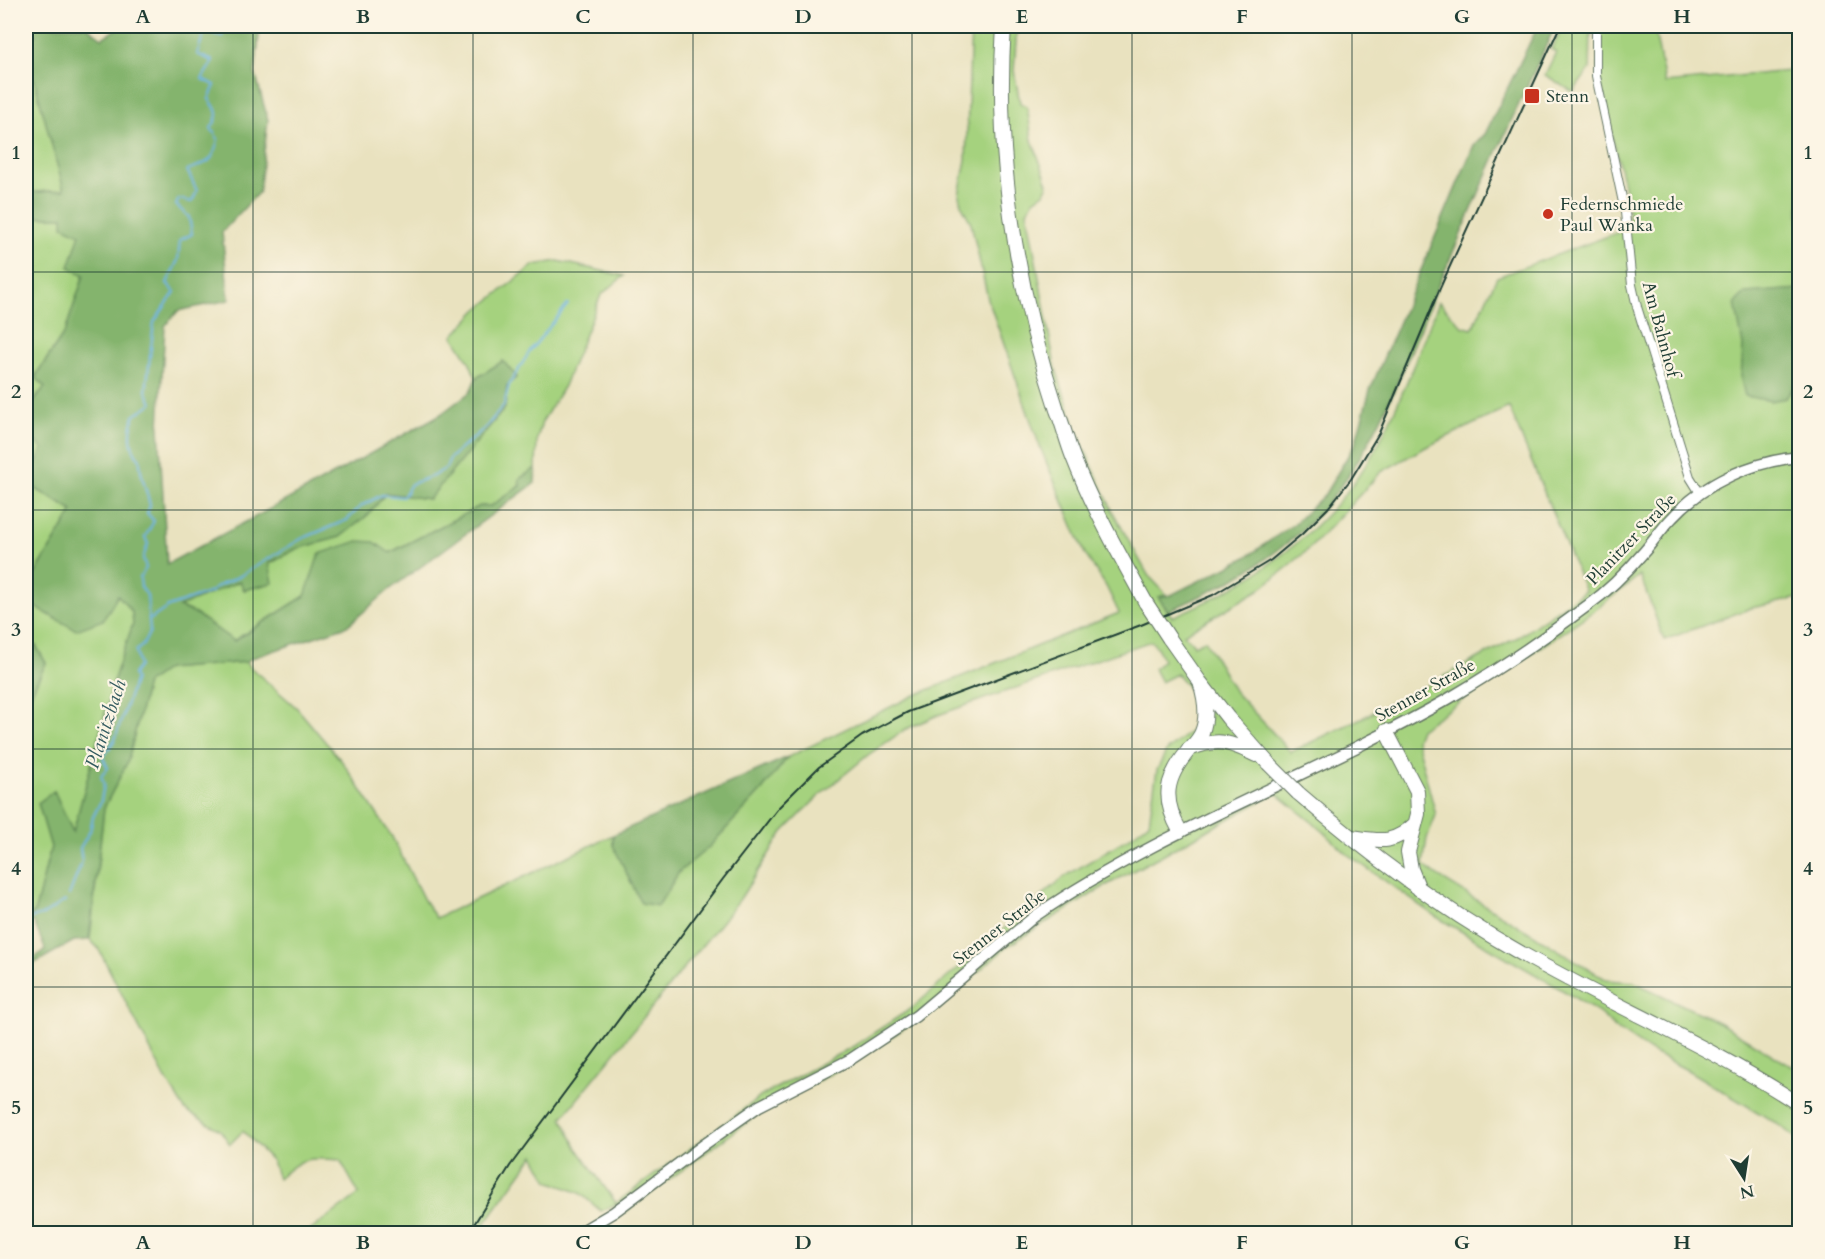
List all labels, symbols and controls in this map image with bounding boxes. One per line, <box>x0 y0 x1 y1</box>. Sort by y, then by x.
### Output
text: A <box>135 3 151 30</box>
text: B <box>356 3 370 30</box>
text: C <box>575 3 591 30</box>
text: D <box>794 3 812 30</box>
text: E <box>1016 3 1028 30</box>
text: F <box>1236 3 1248 30</box>
text: G <box>1454 3 1470 30</box>
text: H <box>1673 3 1691 30</box>
place label: Stenn <box>1546 84 1590 109</box>
marker: Stenn <box>1523 87 1541 105</box>
text: 1 <box>11 139 21 166</box>
text: 1 <box>1803 139 1813 166</box>
place label: Federnschmiede Paul Wanka <box>1560 192 1683 238</box>
marker: Federnschmiede Paul Wanka <box>1541 207 1555 221</box>
street label: Am Bahnhof <box>1636 279 1686 383</box>
text: 2 <box>11 378 21 405</box>
text: 2 <box>1803 378 1813 405</box>
street label: Planitzer Straße <box>1581 488 1682 591</box>
text: 3 <box>11 616 21 643</box>
text: 3 <box>1803 616 1813 643</box>
street label: Stenner Straße <box>1371 653 1480 728</box>
water label: Planitzbach <box>78 676 133 772</box>
text: 4 <box>11 855 21 882</box>
text: 4 <box>1803 855 1813 882</box>
street label: Stenner Straße <box>948 883 1051 971</box>
text: 5 <box>11 1094 21 1121</box>
text: 5 <box>1803 1094 1813 1121</box>
north arrow <box>1714 1148 1774 1208</box>
text: N <box>1738 1179 1756 1204</box>
text: A <box>135 1229 151 1256</box>
text: B <box>356 1229 370 1256</box>
text: C <box>575 1229 591 1256</box>
text: D <box>794 1229 812 1256</box>
text: E <box>1016 1229 1028 1256</box>
text: F <box>1236 1229 1248 1256</box>
text: G <box>1454 1229 1470 1256</box>
text: H <box>1673 1229 1691 1256</box>

